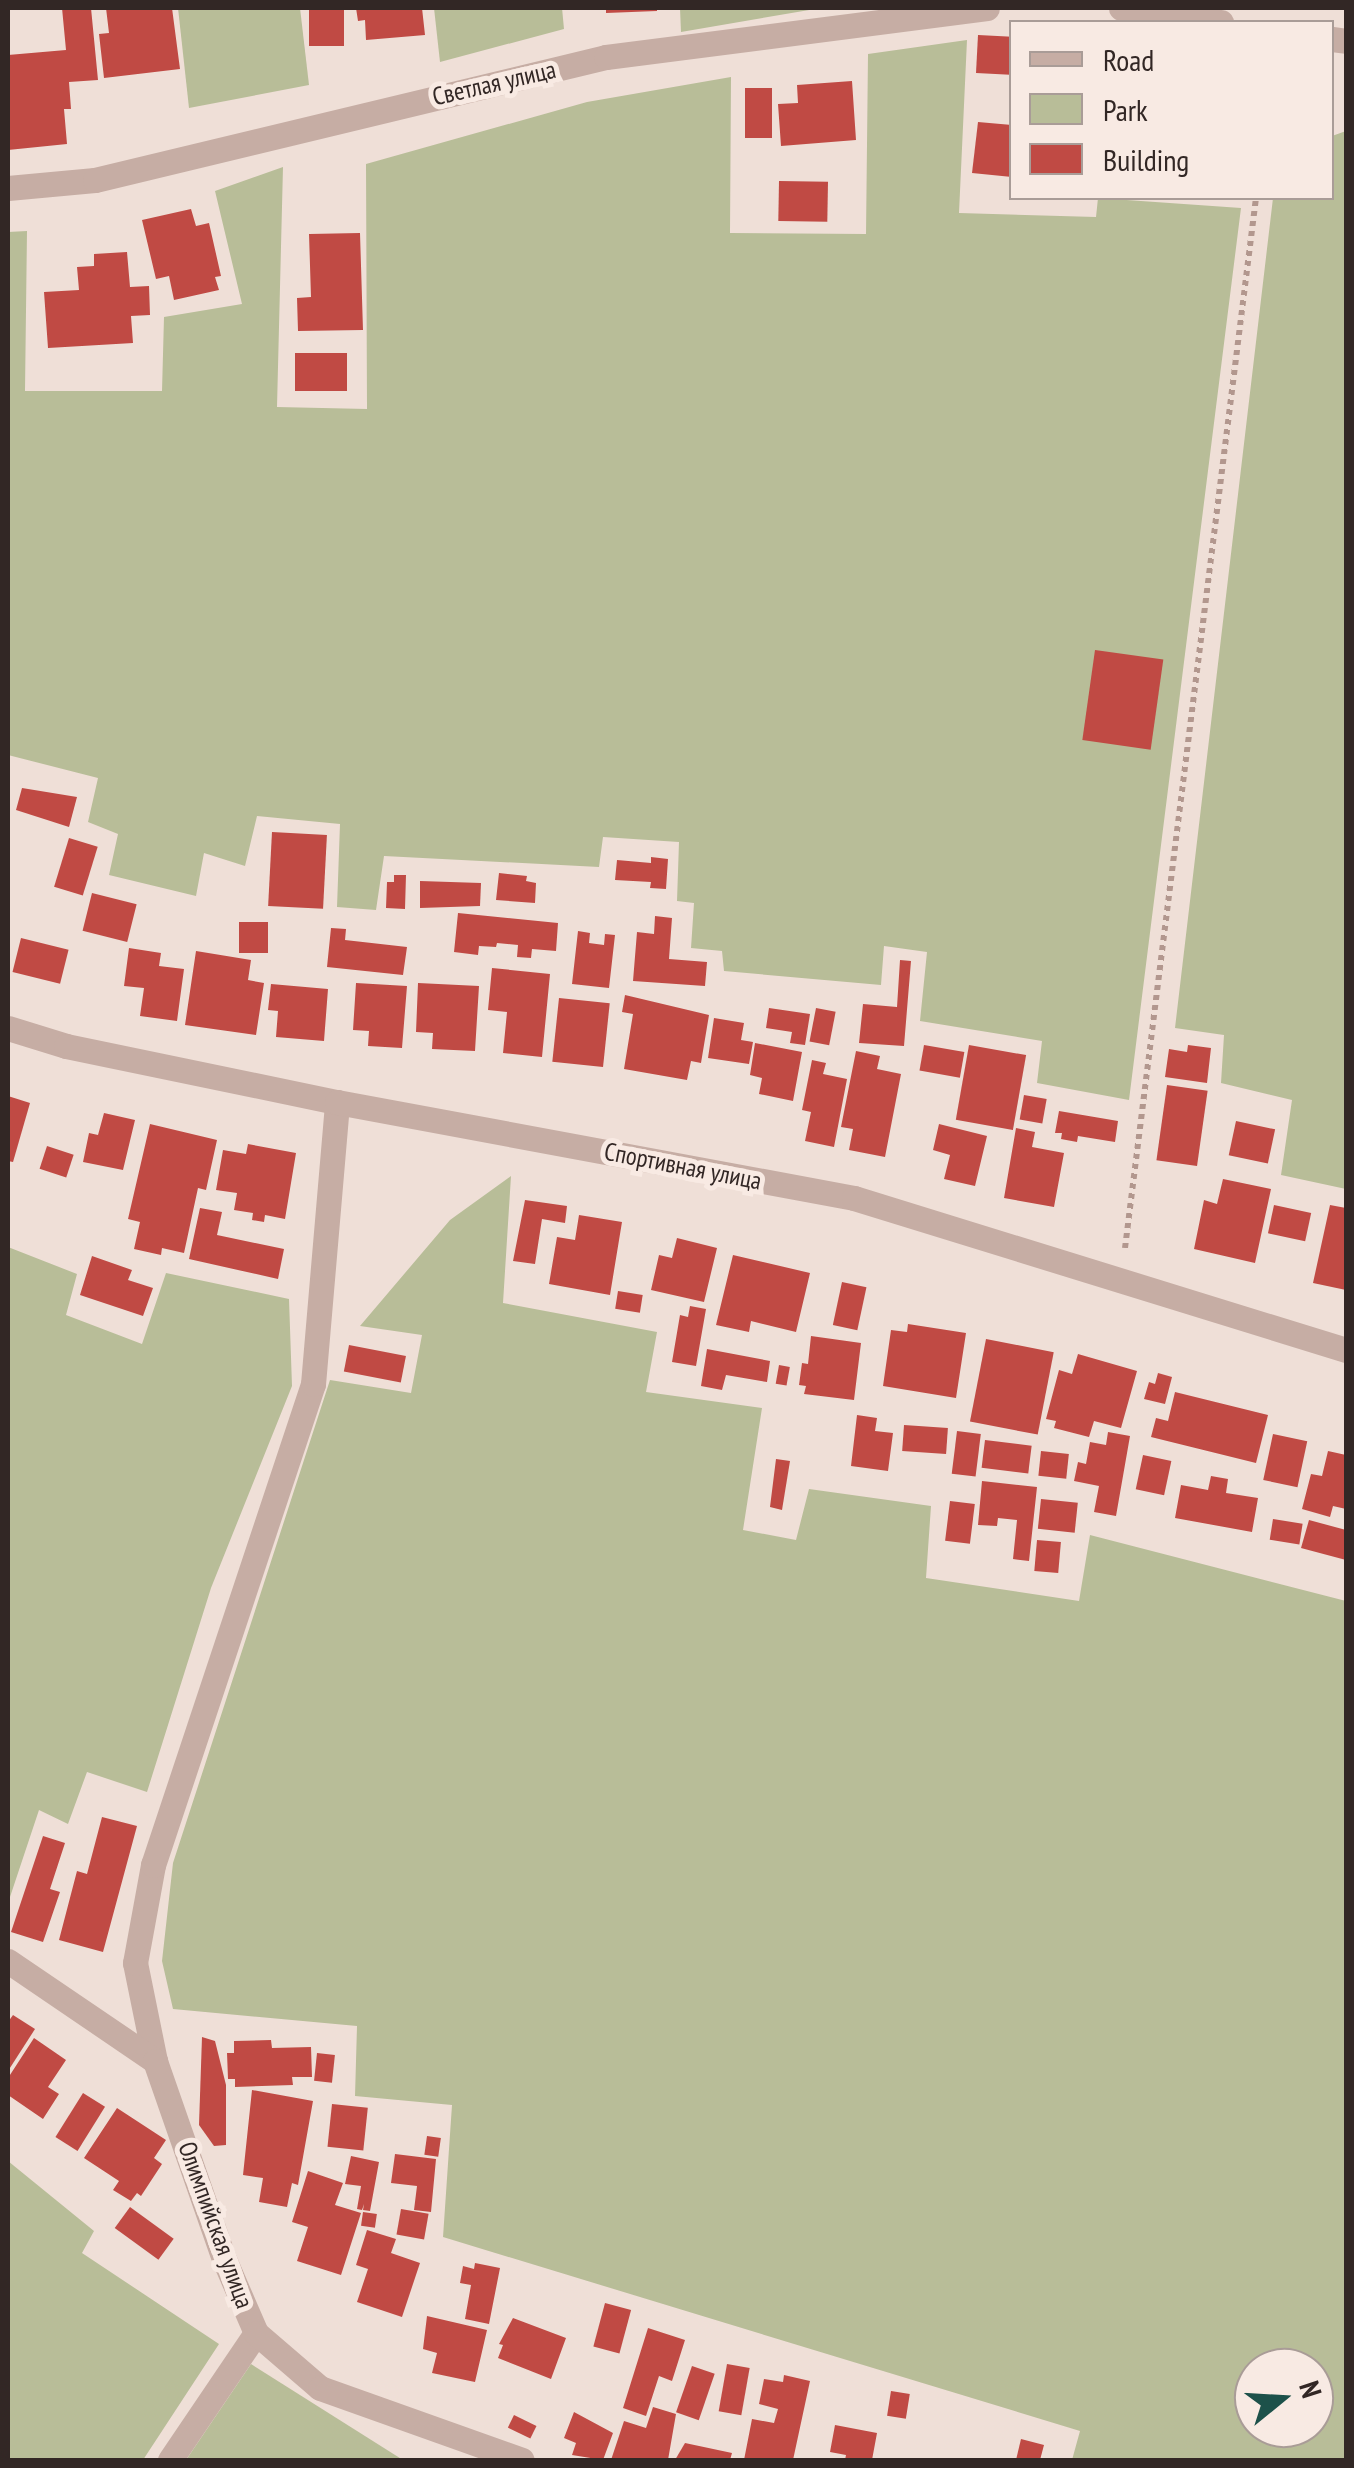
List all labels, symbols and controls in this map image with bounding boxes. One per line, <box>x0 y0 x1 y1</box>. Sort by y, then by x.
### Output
legend <box>1009 20 1334 200</box>
text: Road <box>1103 40 1154 79</box>
street label: Светлая улица <box>429 54 559 112</box>
text: Park <box>1103 90 1148 129</box>
text: Building <box>1103 140 1189 179</box>
street label: Спортивная улица <box>602 1136 764 1196</box>
street label: Олимпийская улица <box>172 2138 260 2312</box>
north arrow <box>1234 2348 1334 2448</box>
text: N <box>1291 2376 1331 2402</box>

